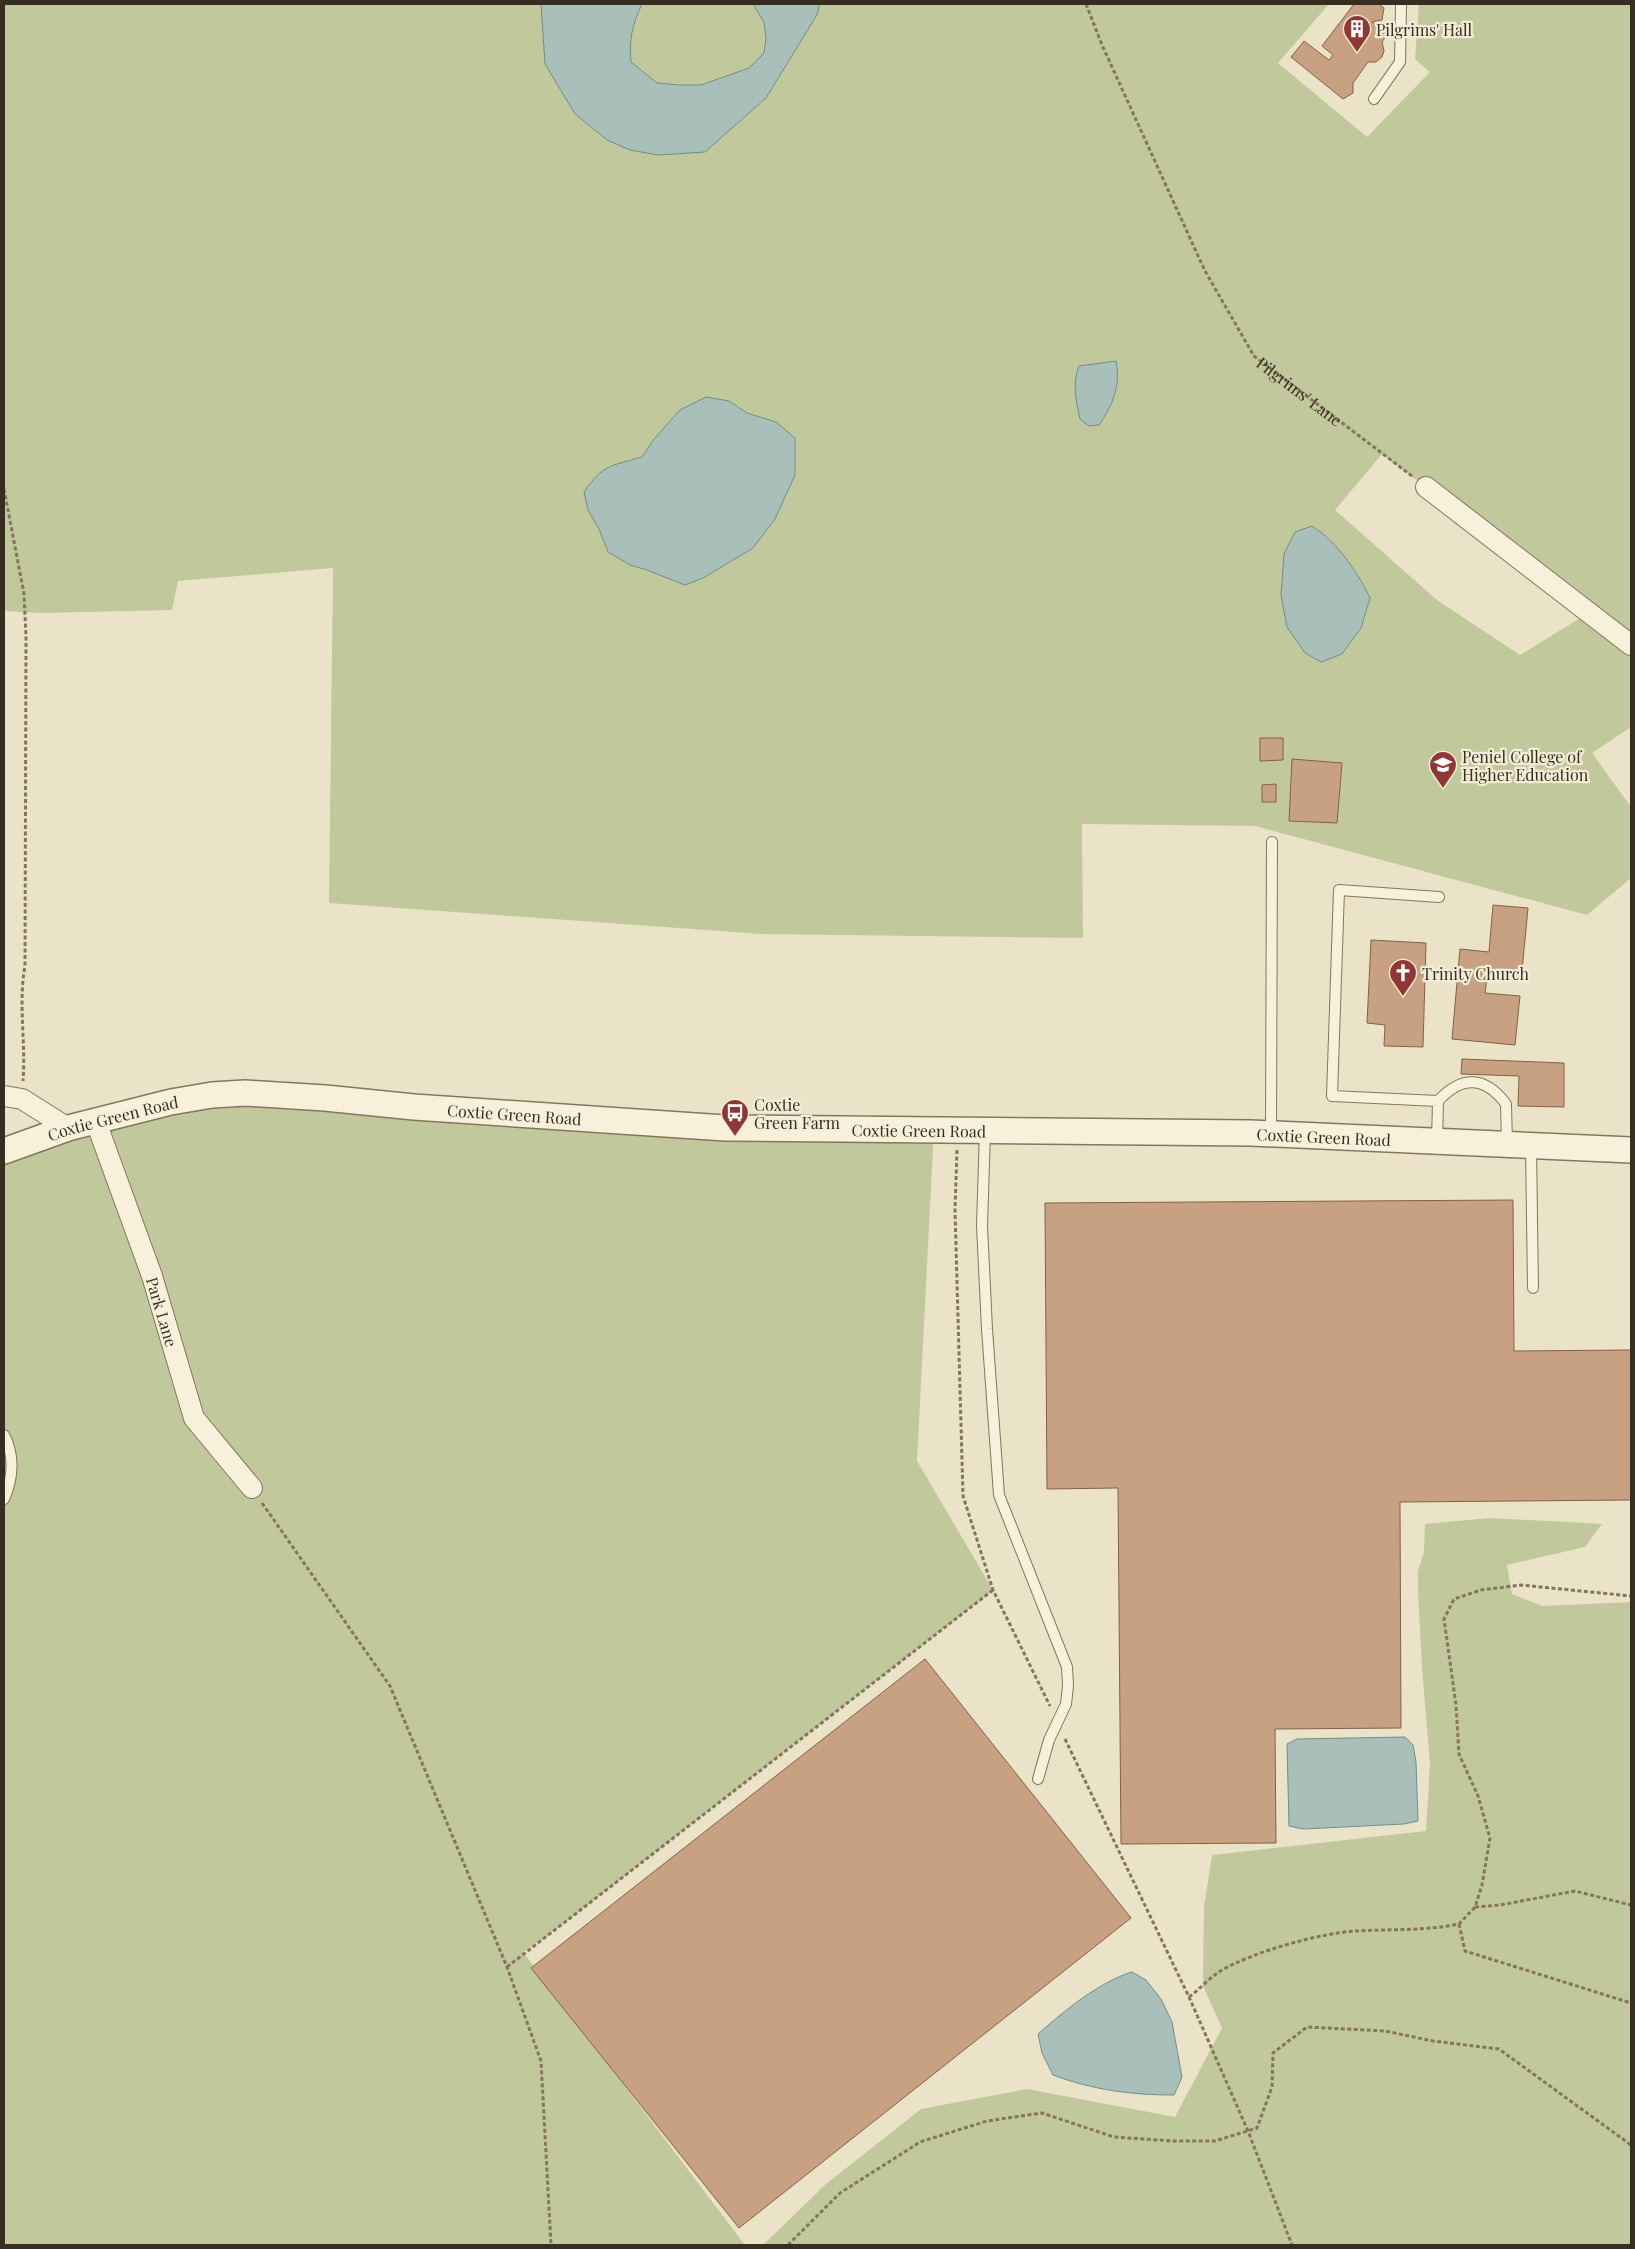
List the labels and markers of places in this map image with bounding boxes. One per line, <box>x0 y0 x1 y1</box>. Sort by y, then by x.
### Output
building icon: Pilgrims' Hall <box>1342 14 1372 53</box>
place label: Pilgrims' Hall <box>1376 19 1473 40</box>
place label: Peniel College of Higher Education <box>1462 746 1589 785</box>
school or university icon: Peniel College of Higher Education <box>1428 750 1458 789</box>
church icon: Trinity Church <box>1388 958 1418 997</box>
place label: Trinity Church <box>1422 963 1530 984</box>
place label: Coxtie Green Farm <box>754 1094 840 1133</box>
bus stop icon: Coxtie Green Farm <box>720 1098 750 1137</box>

